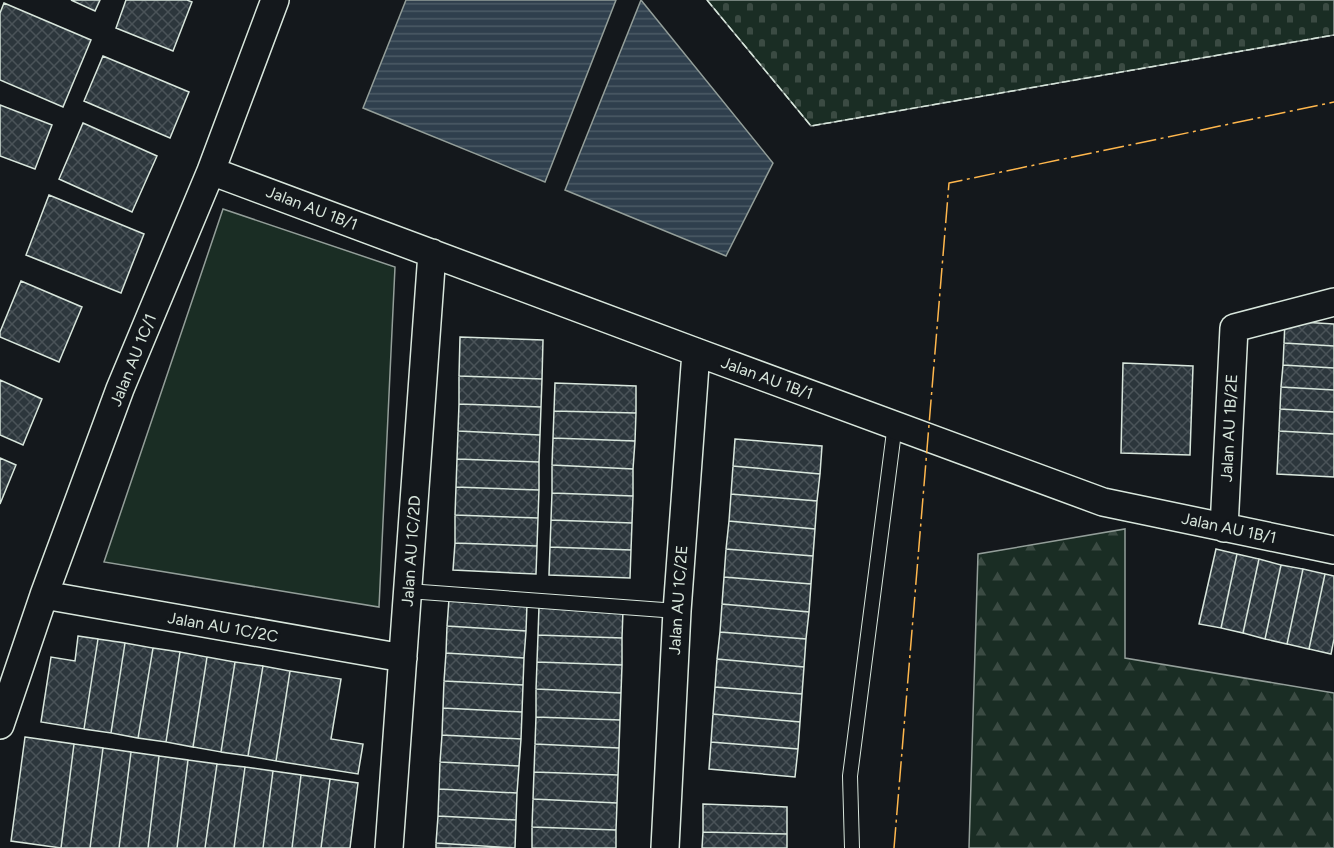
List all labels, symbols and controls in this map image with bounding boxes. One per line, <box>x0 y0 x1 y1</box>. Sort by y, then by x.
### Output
street label: Jalan AU 1B/1 <box>264 182 360 234</box>
street label: Jalan AU 1C/1 <box>106 311 160 409</box>
street label: Jalan AU 1B/1 <box>719 353 815 403</box>
street label: Jalan AU 1B/2E <box>1217 374 1241 482</box>
street label: Jalan AU 1C/2D <box>398 495 424 607</box>
street label: Jalan AU 1B/1 <box>1180 509 1278 547</box>
street label: Jalan AU 1C/2E <box>665 545 691 655</box>
street label: Jalan AU 1C/2C <box>166 608 280 646</box>

